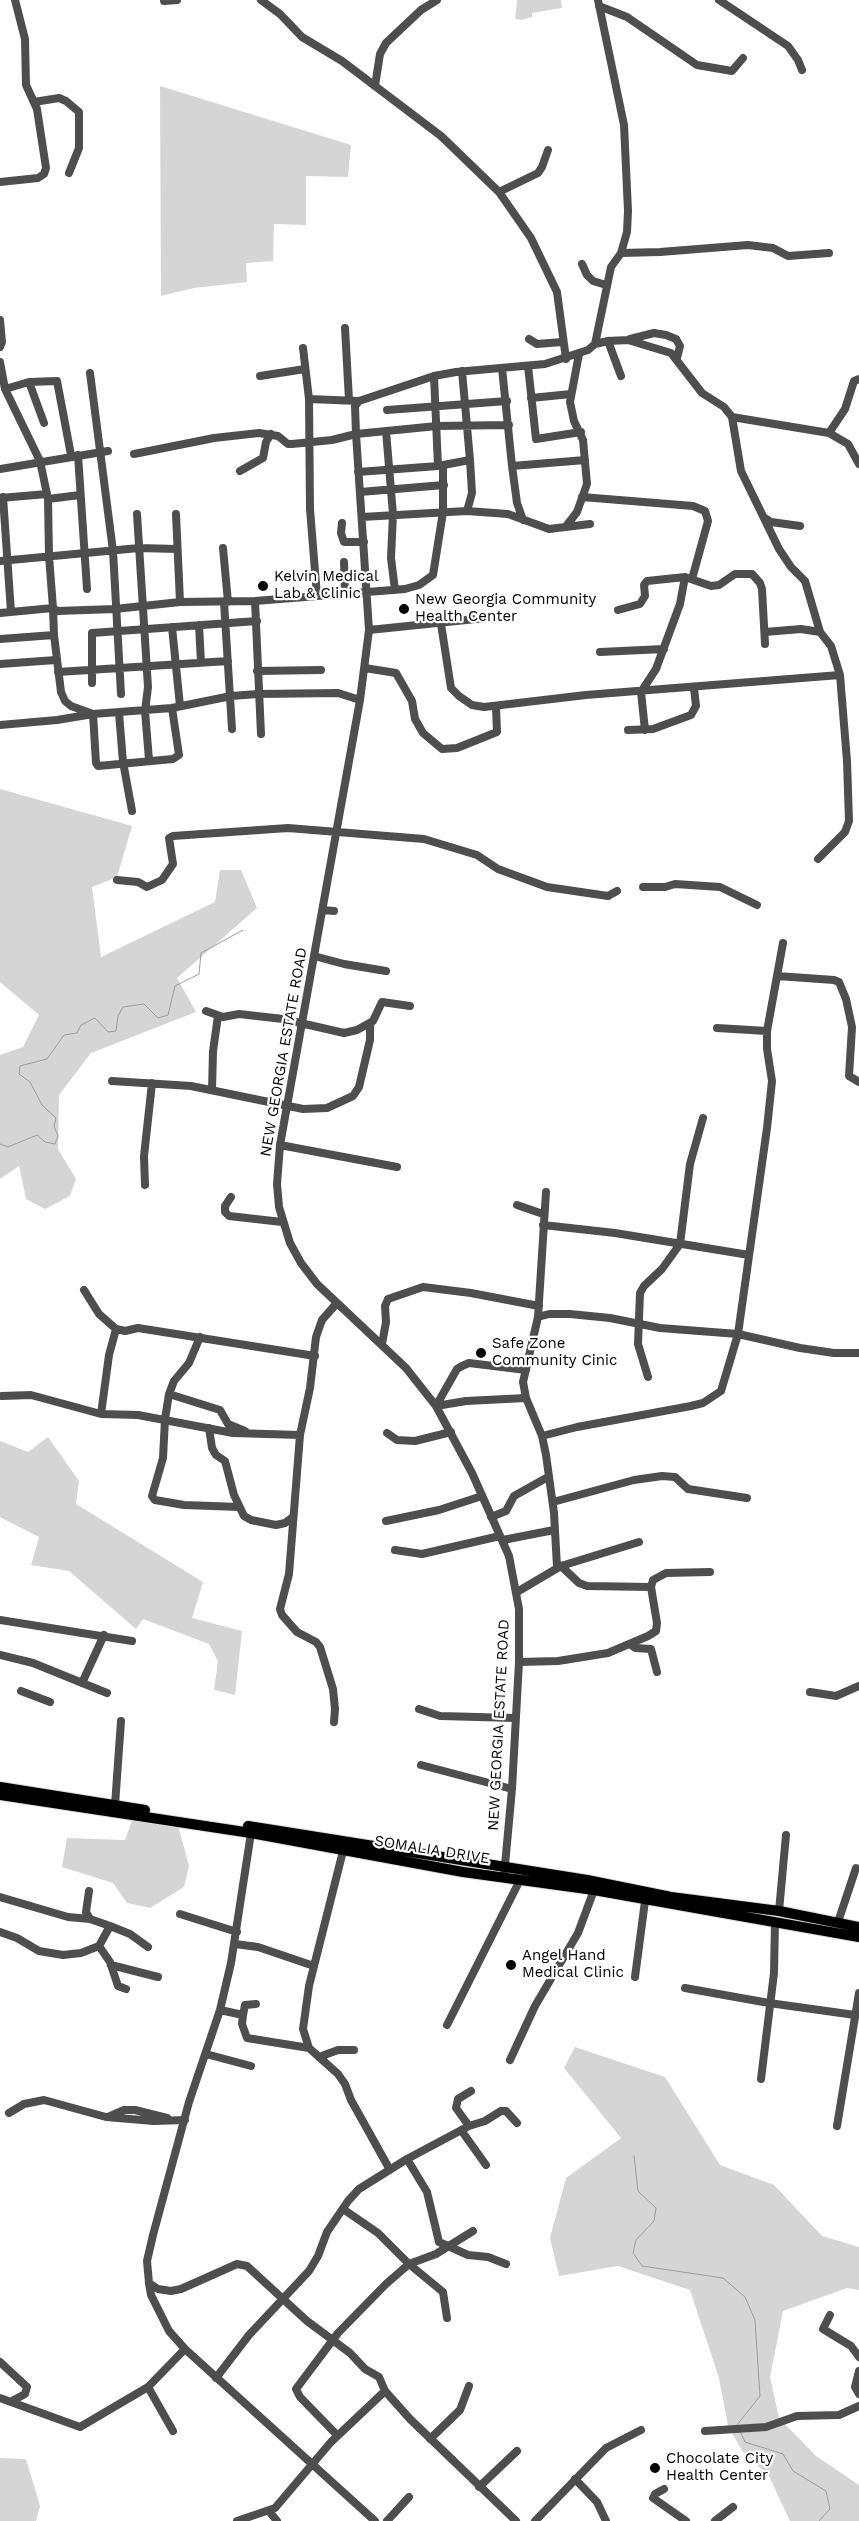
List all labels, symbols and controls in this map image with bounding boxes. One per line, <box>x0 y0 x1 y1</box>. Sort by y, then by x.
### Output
place label: Kelvin Medical Lab & Clinic <box>274 568 379 603</box>
marker: Kelvin Medical Lab & Clinic <box>256 579 270 593</box>
place label: New Georgia Community Health Center <box>415 591 596 626</box>
marker: New Georgia Community Health Center <box>397 602 411 616</box>
street label: NEW GEORGIA ESTATE ROAD <box>257 946 311 1158</box>
place label: Safe Zone Community Cinic <box>492 1335 618 1370</box>
marker: Safe Zone Community Cinic <box>474 1346 488 1360</box>
street label: NEW GEORGIA ESTATE ROAD <box>484 1619 514 1831</box>
street label: SOMALIA DRIVE <box>373 1832 491 1868</box>
place label: Angel Hand Medical Clinic <box>522 1947 624 1982</box>
marker: Angel Hand Medical Clinic <box>504 1958 518 1972</box>
place label: Chocolate City Health Center <box>666 2450 773 2485</box>
marker: Chocolate City Health Center <box>648 2461 662 2475</box>

